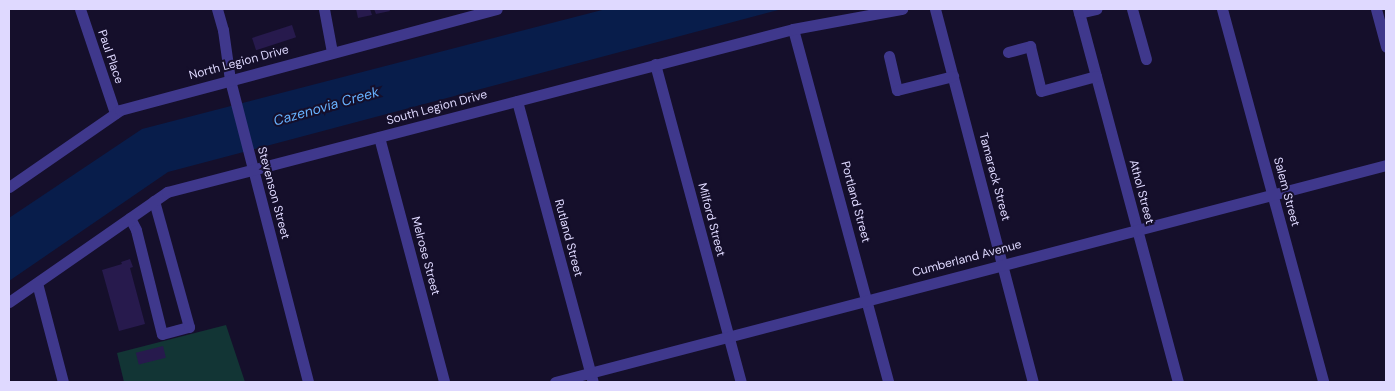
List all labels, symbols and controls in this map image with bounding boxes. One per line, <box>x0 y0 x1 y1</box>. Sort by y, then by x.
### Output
street label: Paul Place <box>94 28 126 86</box>
street label: North Legion Drive <box>188 43 290 83</box>
water label: Cazenovia Creek <box>271 83 381 129</box>
street label: South Legion Drive <box>385 88 489 128</box>
street label: Tamarack Street <box>975 131 1013 223</box>
street label: Stevenson Street <box>254 145 292 241</box>
street label: Salem Street <box>1270 156 1302 228</box>
street label: Athol Street <box>1125 158 1157 226</box>
street label: Portland Street <box>837 160 873 244</box>
street label: Milford Street <box>694 182 728 258</box>
street label: Rutland Street <box>551 198 585 278</box>
street label: Melrose Street <box>408 215 442 297</box>
street label: Cumberland Avenue <box>911 237 1023 281</box>

